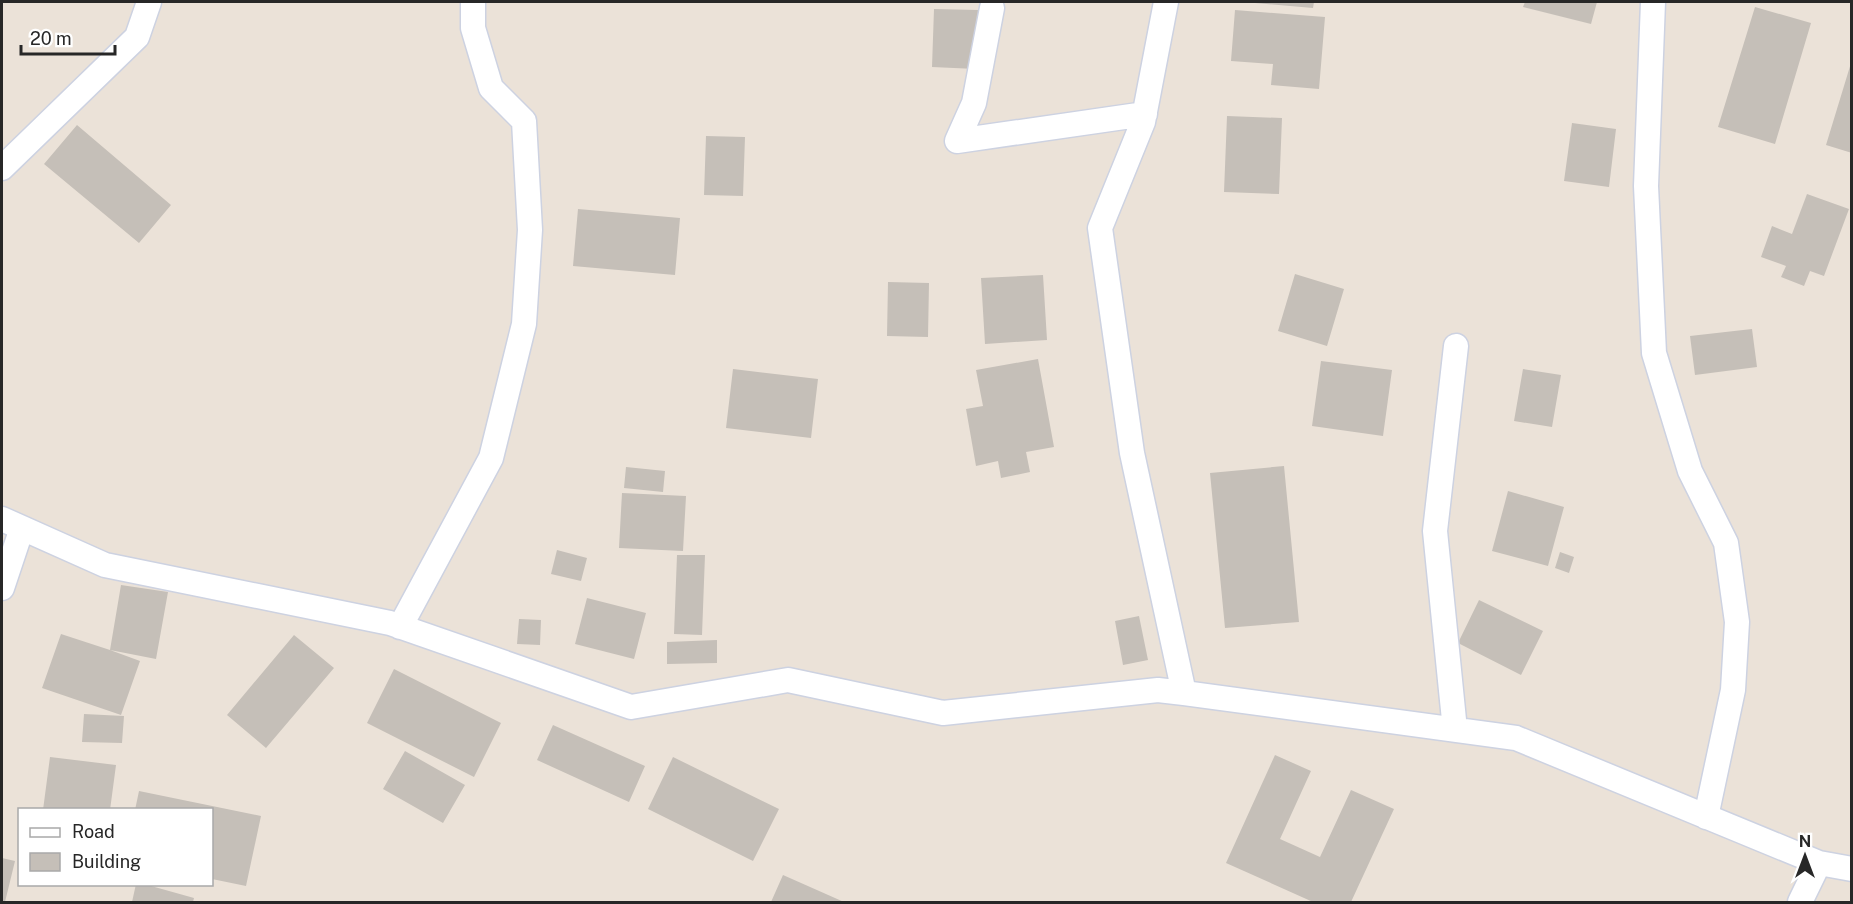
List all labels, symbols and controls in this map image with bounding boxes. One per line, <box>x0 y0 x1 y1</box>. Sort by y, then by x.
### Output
scale bar <box>21 18 116 56</box>
text: 20 m <box>30 28 72 49</box>
legend <box>18 808 213 886</box>
text: Road <box>72 821 115 842</box>
north arrow <box>1775 826 1835 886</box>
text: N <box>1799 832 1811 851</box>
text: Building <box>72 851 141 872</box>

